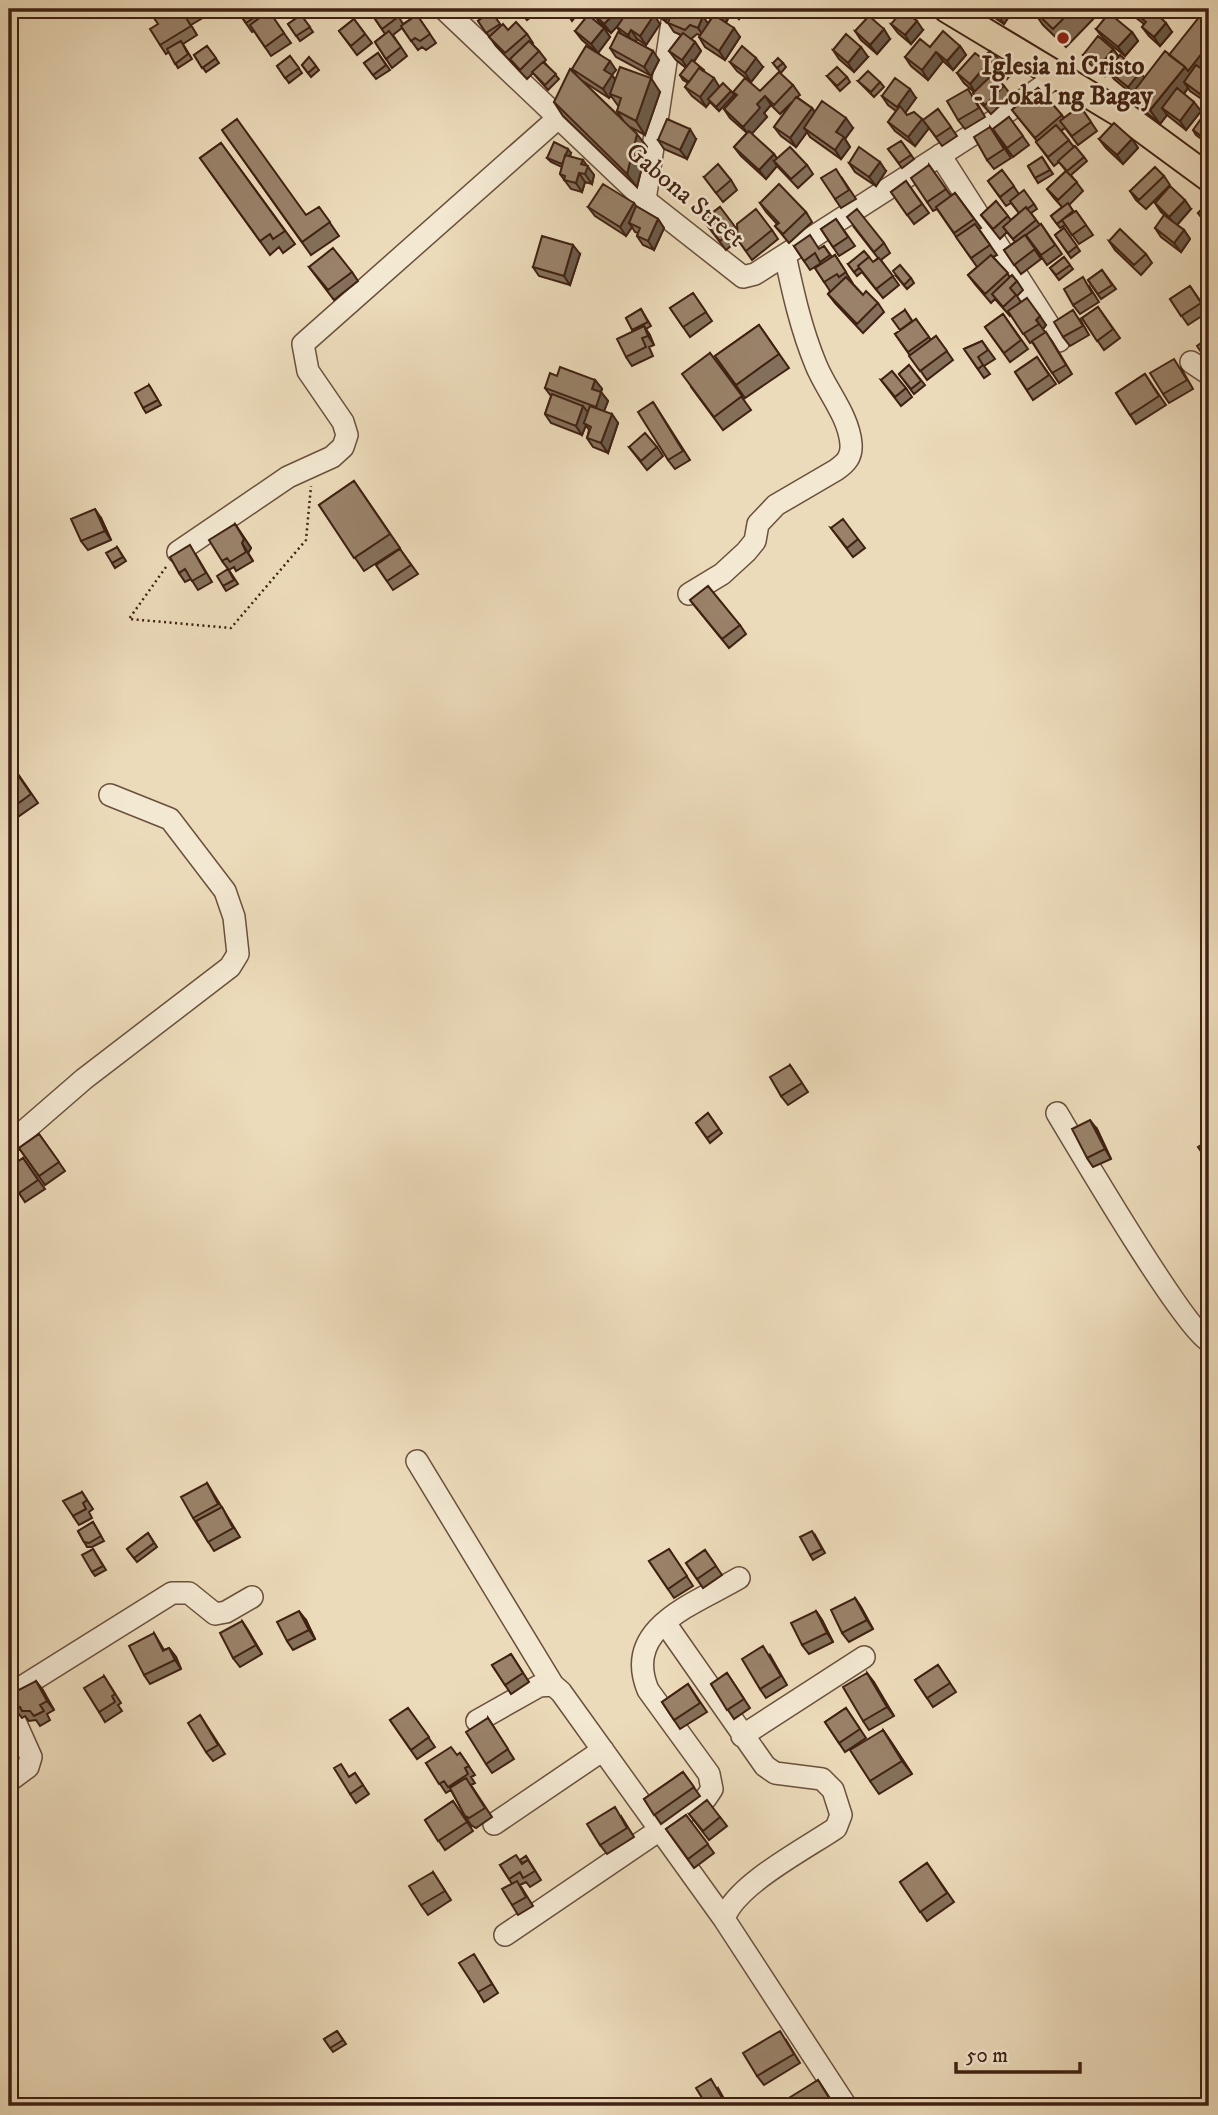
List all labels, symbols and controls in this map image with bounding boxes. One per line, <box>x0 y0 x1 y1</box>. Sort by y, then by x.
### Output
marker: Iglesia ni Cristo - Lokal ng Bagay <box>1055 30 1071 46</box>
place label: Iglesia ni Cristo - Lokal ng Bagay <box>973 50 1154 113</box>
street label: Gabona Street <box>619 136 751 255</box>
scale bar <box>956 2031 1080 2075</box>
text: 50 m <box>966 2043 1008 2069</box>

